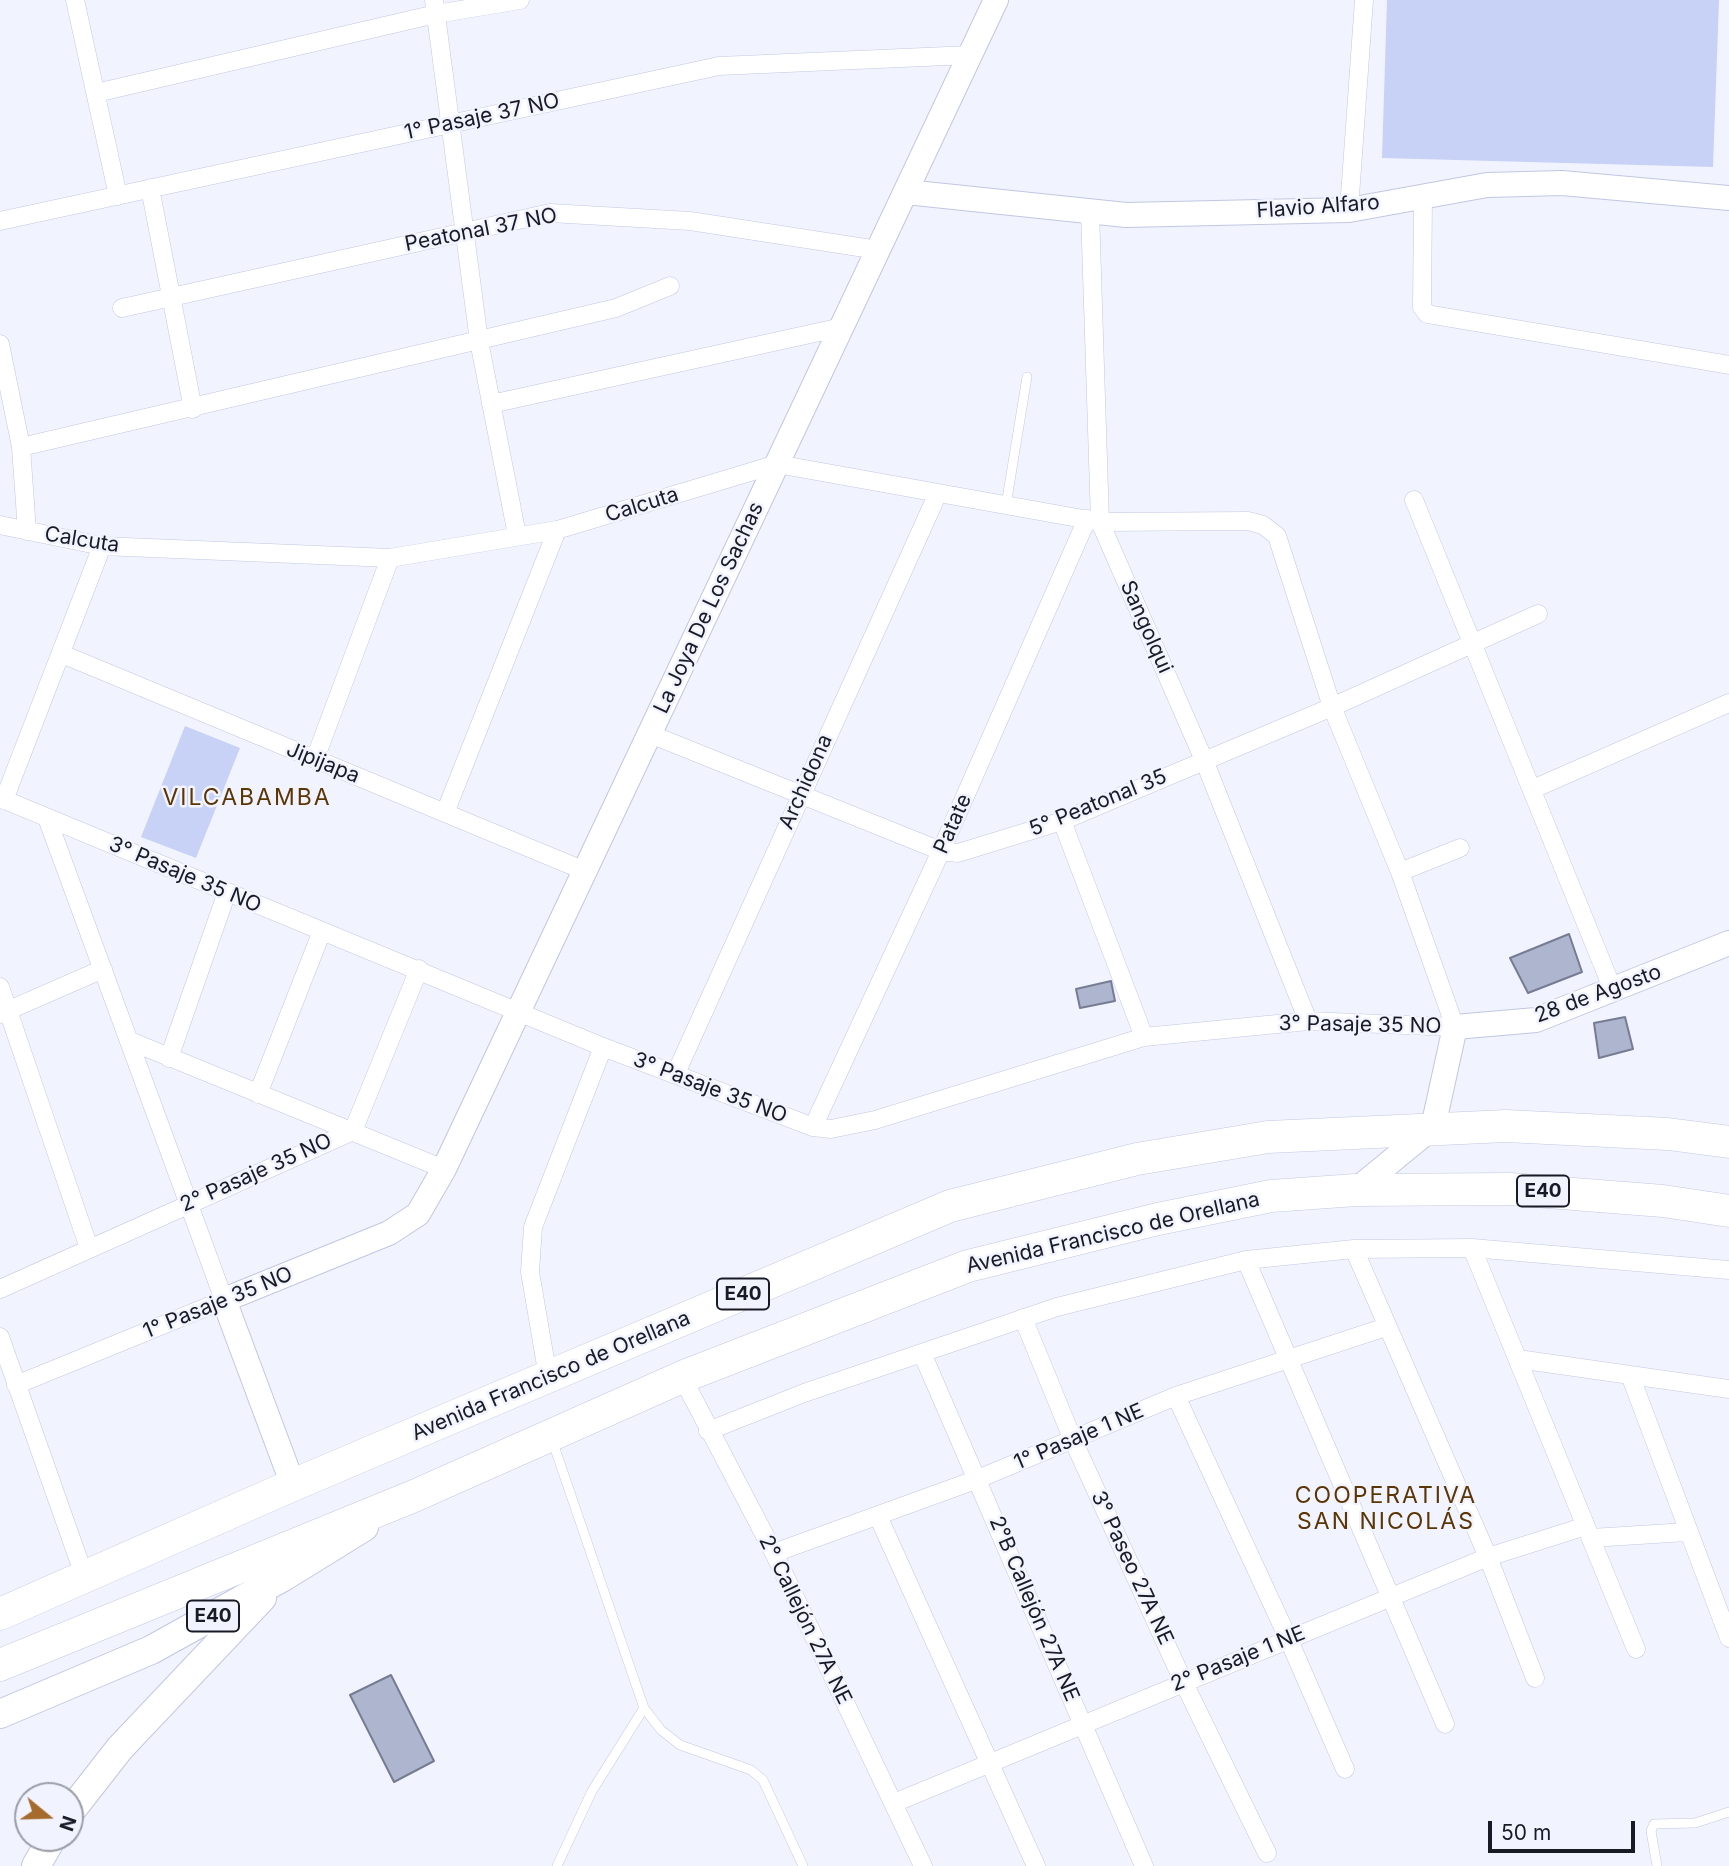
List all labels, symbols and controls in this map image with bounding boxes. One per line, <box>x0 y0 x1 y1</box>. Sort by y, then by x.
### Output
street label: 1° Pasaje 37 NO <box>402 88 562 146</box>
street label: Flavio Alfaro <box>1256 190 1380 224</box>
street label: Peatonal 37 NO <box>403 203 559 257</box>
street label: Calcuta <box>602 482 682 528</box>
street label: La Joya De Los Sachas <box>649 498 769 718</box>
street label: Calcuta <box>43 522 121 558</box>
street label: Sangolqui <box>1114 577 1178 677</box>
street label: Archidona <box>774 731 838 833</box>
street label: Jipijapa <box>283 737 363 789</box>
street label: 5° Peatonal 35 <box>1026 764 1170 842</box>
district label: VILCABAMBA <box>164 784 330 812</box>
street label: Patate <box>929 790 977 858</box>
street label: 3° Pasaje 35 NO <box>105 832 265 918</box>
street label: 28 de Agosto <box>1531 959 1665 1029</box>
street label: 3° Pasaje 35 NO <box>1278 1011 1442 1039</box>
street label: 3° Pasaje 35 NO <box>629 1047 791 1129</box>
street label: 2° Pasaje 35 NO <box>176 1128 336 1218</box>
road number: E40 <box>1517 1176 1569 1206</box>
street label: Avenida Francisco de Orellana <box>964 1187 1262 1279</box>
street label: 1° Pasaje 35 NO <box>140 1262 296 1344</box>
road number: E40 <box>717 1278 769 1310</box>
street label: Avenida Francisco de Orellana <box>408 1306 694 1446</box>
street label: 1° Pasaje 1 NE <box>1010 1398 1148 1476</box>
district label: COOPERATIVA SAN NICOLÁS <box>1296 1482 1476 1536</box>
street label: 3° Paseo 27A NE <box>1085 1487 1179 1649</box>
street label: 2°B Callejón 27A NE <box>984 1513 1084 1705</box>
street label: 2° Callejón 27A NE <box>753 1531 857 1709</box>
road number: E40 <box>187 1600 239 1632</box>
street label: 2° Pasaje 1 NE <box>1167 1621 1309 1697</box>
north arrow <box>14 1782 84 1852</box>
scale bar <box>1491 1806 1638 1850</box>
text: N <box>54 1813 81 1834</box>
text: 50 m <box>1501 1820 1551 1845</box>

